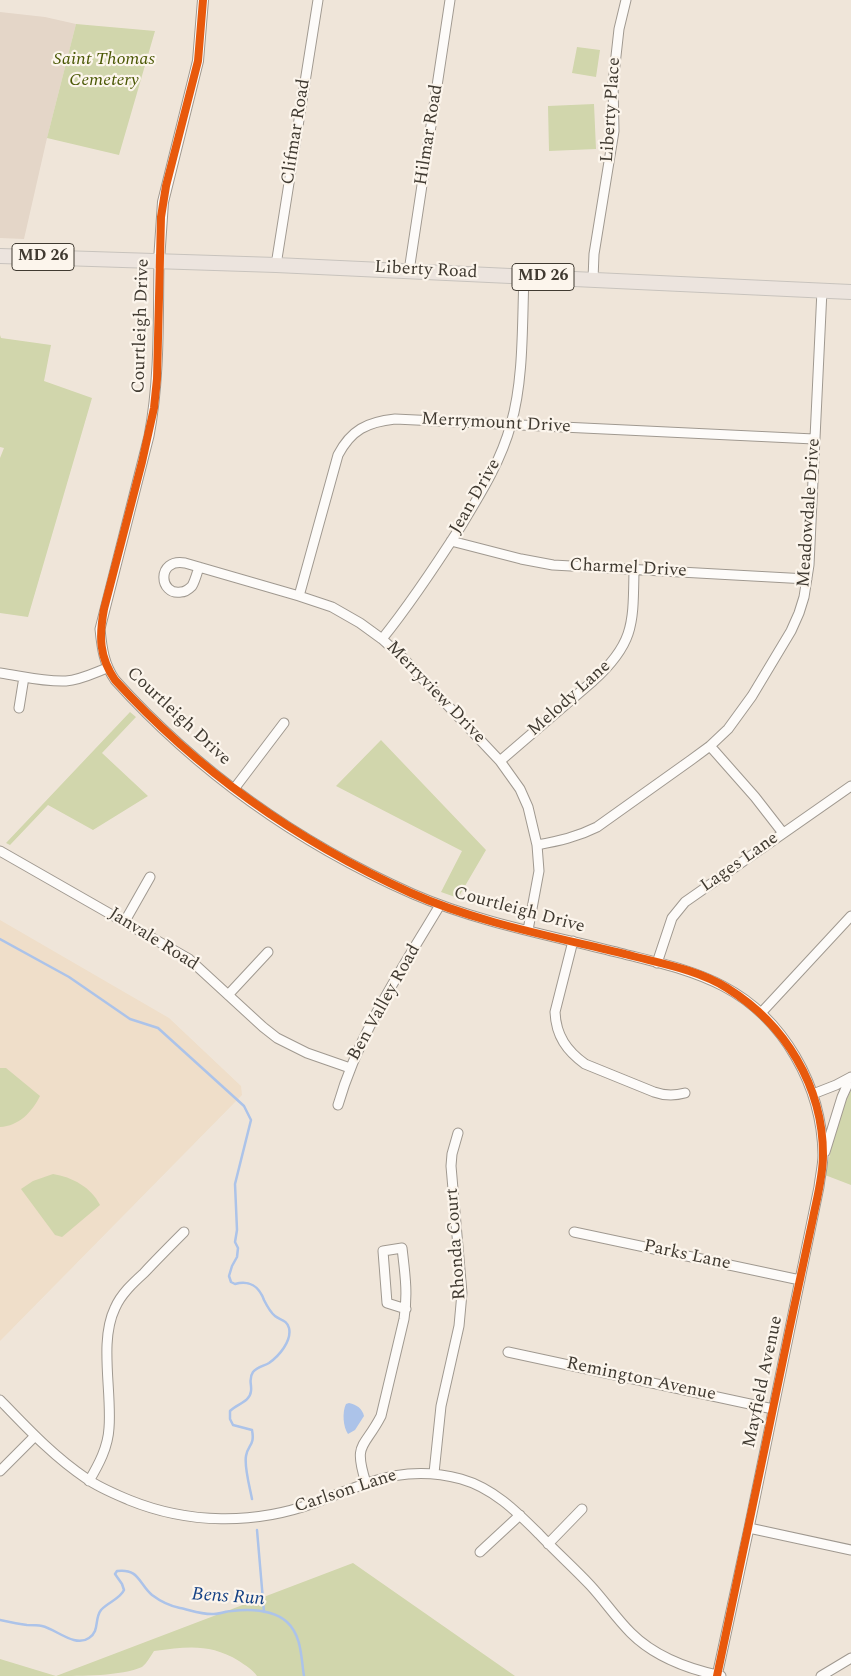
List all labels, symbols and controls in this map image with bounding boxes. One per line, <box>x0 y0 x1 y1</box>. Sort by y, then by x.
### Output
park label: Saint Thomas Cemetery <box>53 49 155 92</box>
street label: Liberty Place <box>598 57 626 163</box>
street label: Clifmar Road <box>278 78 316 186</box>
street label: Hilmar Road <box>411 83 449 187</box>
road number: MD 26 <box>12 243 74 270</box>
street label: Courtleigh Drive <box>129 258 155 394</box>
street label: Liberty Road <box>374 258 478 284</box>
road number: MD 26 <box>512 264 574 290</box>
street label: Merrymount Drive <box>421 409 571 439</box>
street label: Meadowdale Drive <box>794 438 826 588</box>
street label: Jean Drive <box>446 456 506 538</box>
street label: Charmel Drive <box>569 555 687 583</box>
street label: Merryview Drive <box>381 637 489 749</box>
street label: Melody Lane <box>524 656 616 742</box>
street label: Courtleigh Drive <box>121 663 235 771</box>
street label: Lages Lane <box>697 828 783 898</box>
street label: Courtleigh Drive <box>451 883 587 939</box>
street label: Janvale Road <box>104 904 202 976</box>
street label: Ben Valley Road <box>344 941 426 1065</box>
street label: Rhonda Court <box>442 1187 472 1301</box>
street label: Parks Lane <box>642 1236 732 1276</box>
street label: Mayfield Avenue <box>739 1314 789 1450</box>
street label: Remington Avenue <box>564 1354 718 1406</box>
street label: Carlson Lane <box>292 1465 400 1519</box>
water label: Bens Run <box>191 1584 265 1612</box>

